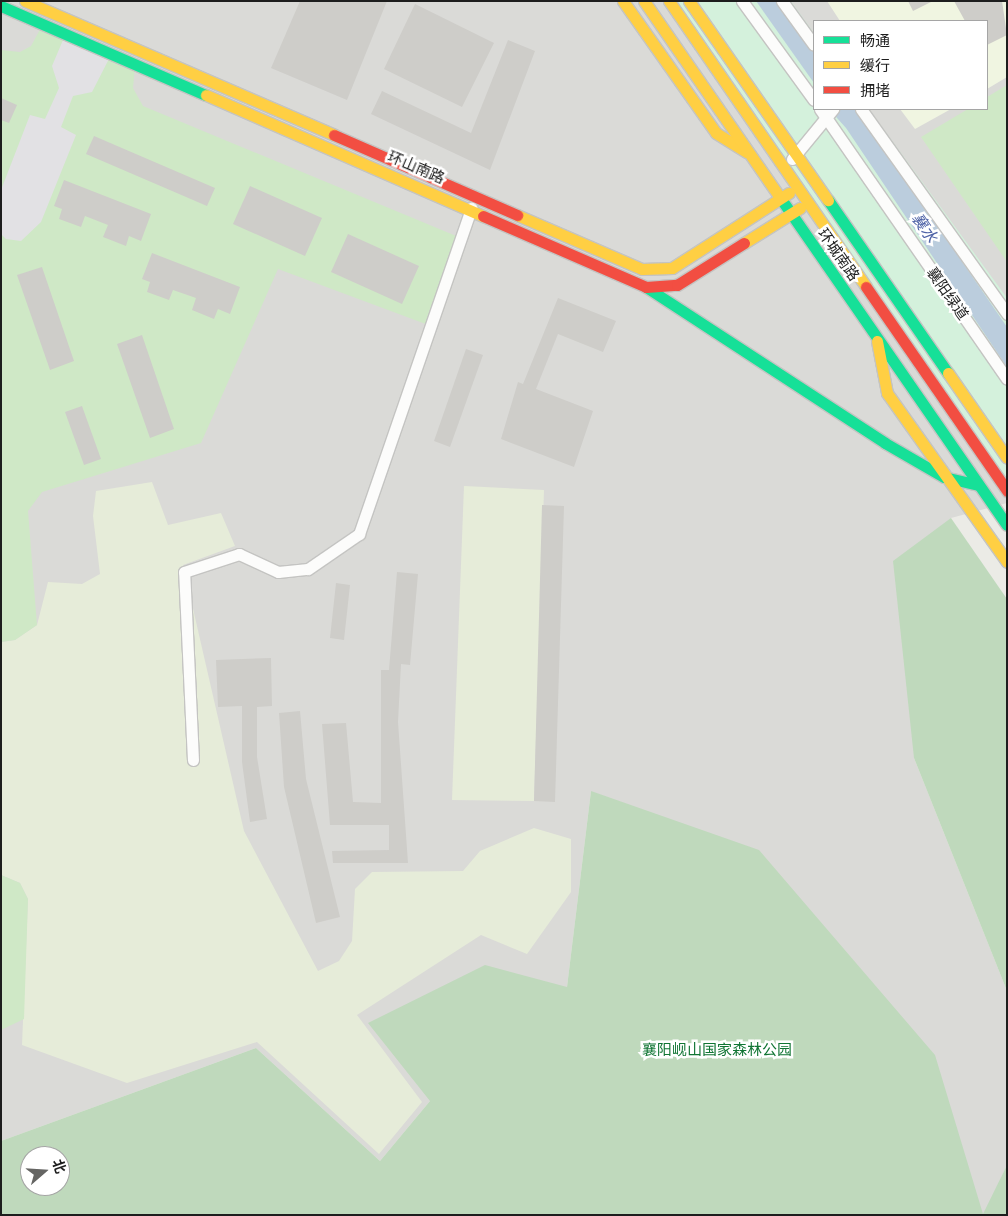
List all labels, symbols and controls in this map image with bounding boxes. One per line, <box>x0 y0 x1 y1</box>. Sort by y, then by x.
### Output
legend <box>813 20 988 110</box>
text: 畅通 <box>860 32 890 50</box>
text: 缓行 <box>860 57 890 75</box>
text: 拥堵 <box>860 82 890 100</box>
street label: 环山南路 <box>385 148 447 188</box>
water label: 襄水 <box>907 209 941 247</box>
street label: 环城南路 <box>813 225 863 285</box>
street label: 襄阳绿道 <box>922 264 972 324</box>
park label: 襄阳岘山国家森林公园 <box>642 1042 792 1060</box>
north arrow <box>20 1146 70 1196</box>
text: 北 <box>48 1157 69 1176</box>

